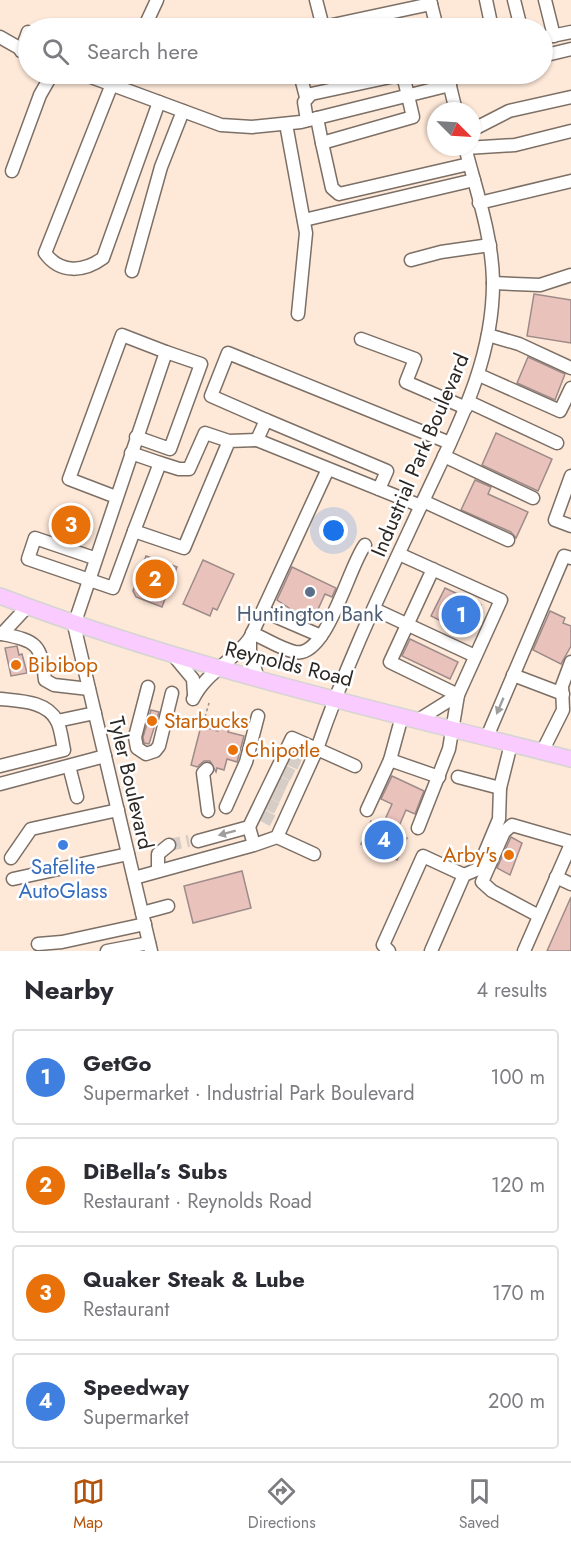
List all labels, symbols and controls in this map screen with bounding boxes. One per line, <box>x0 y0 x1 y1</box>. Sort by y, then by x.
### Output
search box <box>18 18 553 84</box>
icon: search <box>39 35 72 68</box>
text: Search here <box>87 35 198 67</box>
north arrow <box>427 102 481 156</box>
street label: Industrial Park Boulevard <box>364 349 476 561</box>
pin: 3 <box>52 502 90 548</box>
your location <box>319 516 348 545</box>
pin: 2 <box>136 556 174 602</box>
marker: Huntington Bank <box>303 585 317 599</box>
pin: 1 <box>442 592 480 638</box>
place label: Huntington Bank <box>237 599 384 629</box>
street label: Reynolds Road <box>222 634 356 694</box>
place label: Bibibop <box>28 650 98 680</box>
marker: Bibibop <box>9 658 23 672</box>
one-way arrow <box>495 698 505 716</box>
place label: Starbucks <box>164 706 249 736</box>
street label: Tyler Boulevard <box>101 714 161 852</box>
marker: Starbucks <box>145 714 159 728</box>
place label: Chipotle <box>245 735 320 765</box>
marker: Chipotle <box>226 743 240 757</box>
pin: 4 <box>364 818 404 862</box>
one-way arrow <box>217 829 236 839</box>
marker: Safelite AutoGlass <box>56 838 70 852</box>
place label: Arby's <box>443 840 497 870</box>
marker: Arby's <box>502 848 516 862</box>
place label: Safelite AutoGlass <box>18 852 108 906</box>
text: Nearby <box>24 971 113 1009</box>
text: 4 results <box>476 976 547 1005</box>
text: GetGo <box>83 1047 151 1079</box>
text: 1 <box>40 1063 51 1092</box>
text: 100 m <box>490 1063 545 1092</box>
text: Supermarket · Industrial Park Boulevard <box>83 1079 415 1108</box>
text: DiBella’s Subs <box>83 1155 227 1187</box>
text: 2 <box>39 1171 52 1200</box>
text: 120 m <box>491 1171 545 1200</box>
text: Restaurant · Reynolds Road <box>83 1187 312 1216</box>
text: Quaker Steak & Lube <box>83 1263 305 1295</box>
text: 3 <box>39 1279 52 1308</box>
text: 170 m <box>492 1279 545 1308</box>
text: Restaurant <box>83 1295 169 1324</box>
text: Speedway <box>83 1371 189 1403</box>
text: 4 <box>39 1387 52 1416</box>
text: 200 m <box>488 1387 545 1416</box>
text: Supermarket <box>83 1403 189 1432</box>
tab: Map <box>72 1475 105 1534</box>
tab: Directions <box>248 1475 316 1534</box>
tab: Saved <box>459 1475 499 1534</box>

